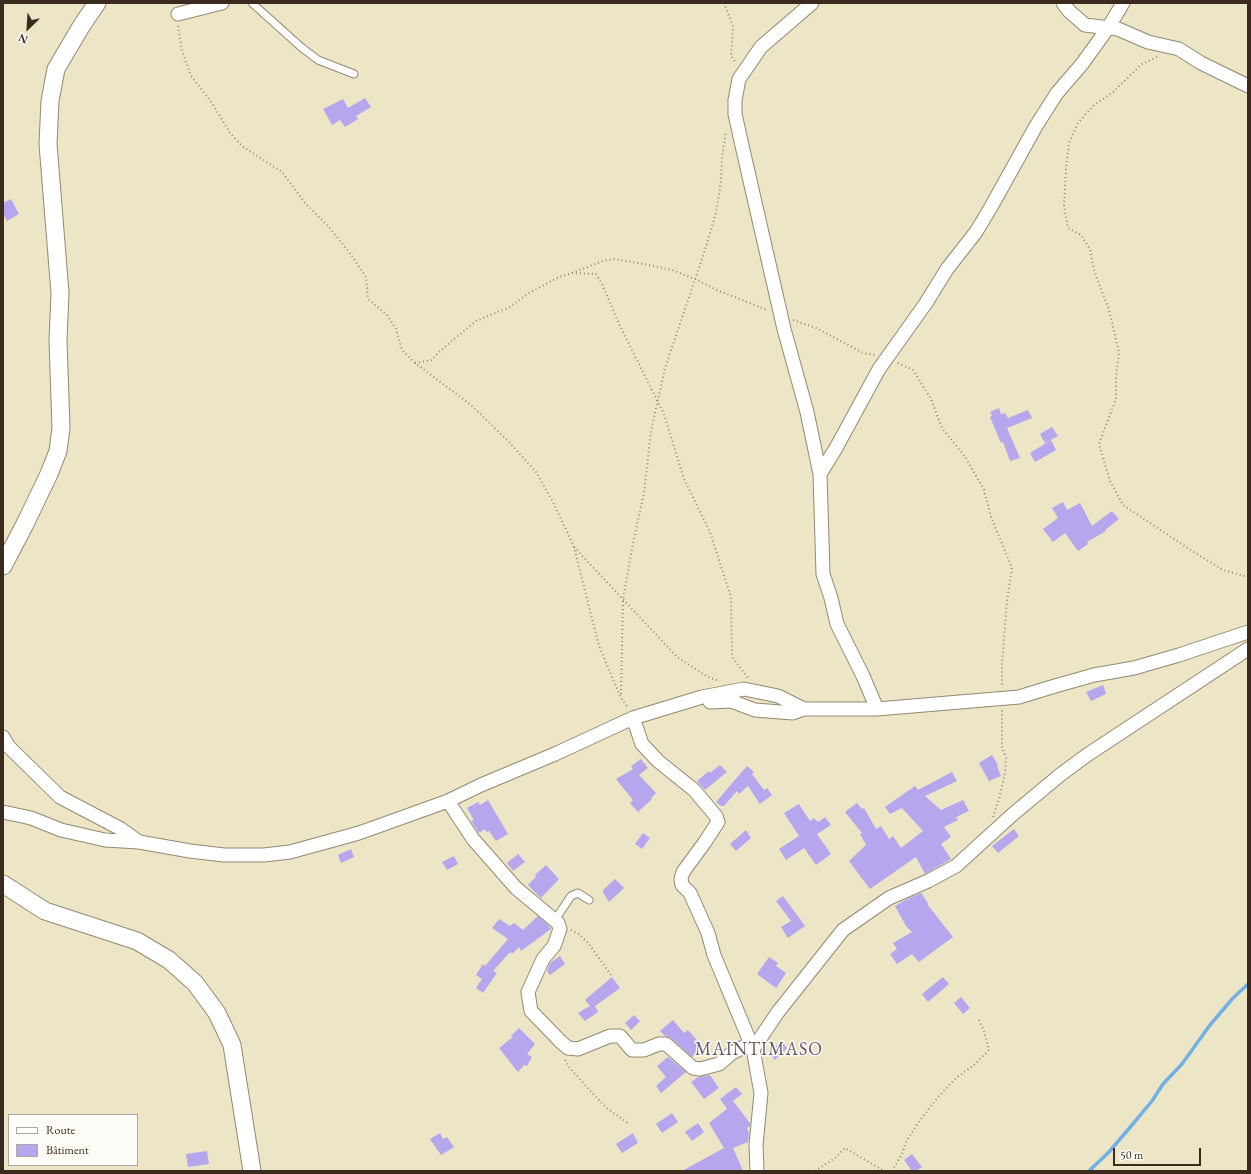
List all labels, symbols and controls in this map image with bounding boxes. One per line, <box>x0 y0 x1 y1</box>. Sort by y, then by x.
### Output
north arrow <box>8 8 48 48</box>
text: N <box>16 31 30 47</box>
district label: MAINTIMASO <box>695 1039 823 1061</box>
legend <box>8 1114 138 1166</box>
text: Route <box>46 1122 75 1138</box>
scale bar <box>1115 1140 1203 1166</box>
text: Bâtiment <box>46 1142 89 1158</box>
text: 50 m <box>1120 1147 1143 1163</box>

